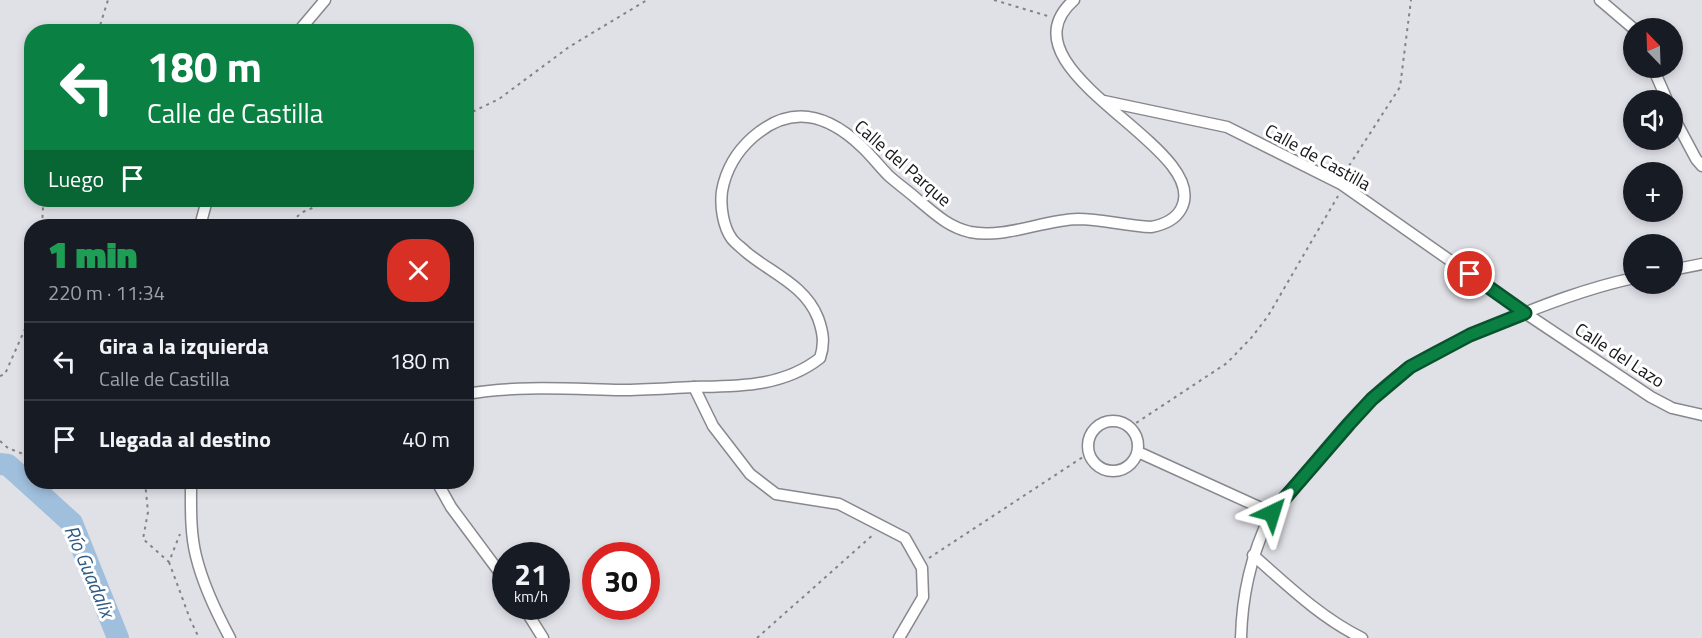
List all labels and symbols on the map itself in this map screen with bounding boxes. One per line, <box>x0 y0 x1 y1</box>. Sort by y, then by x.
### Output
north arrow <box>1623 18 1683 78</box>
street label: Calle del Parque <box>849 113 957 213</box>
street label: Calle de Castilla <box>1260 117 1376 197</box>
pin <box>1444 248 1495 299</box>
street label: Calle del Lazo <box>1570 316 1670 394</box>
position arrow <box>1240 481 1304 545</box>
water label: Río Guadalix <box>57 520 124 625</box>
speed limit sign: 30 <box>582 542 660 620</box>

